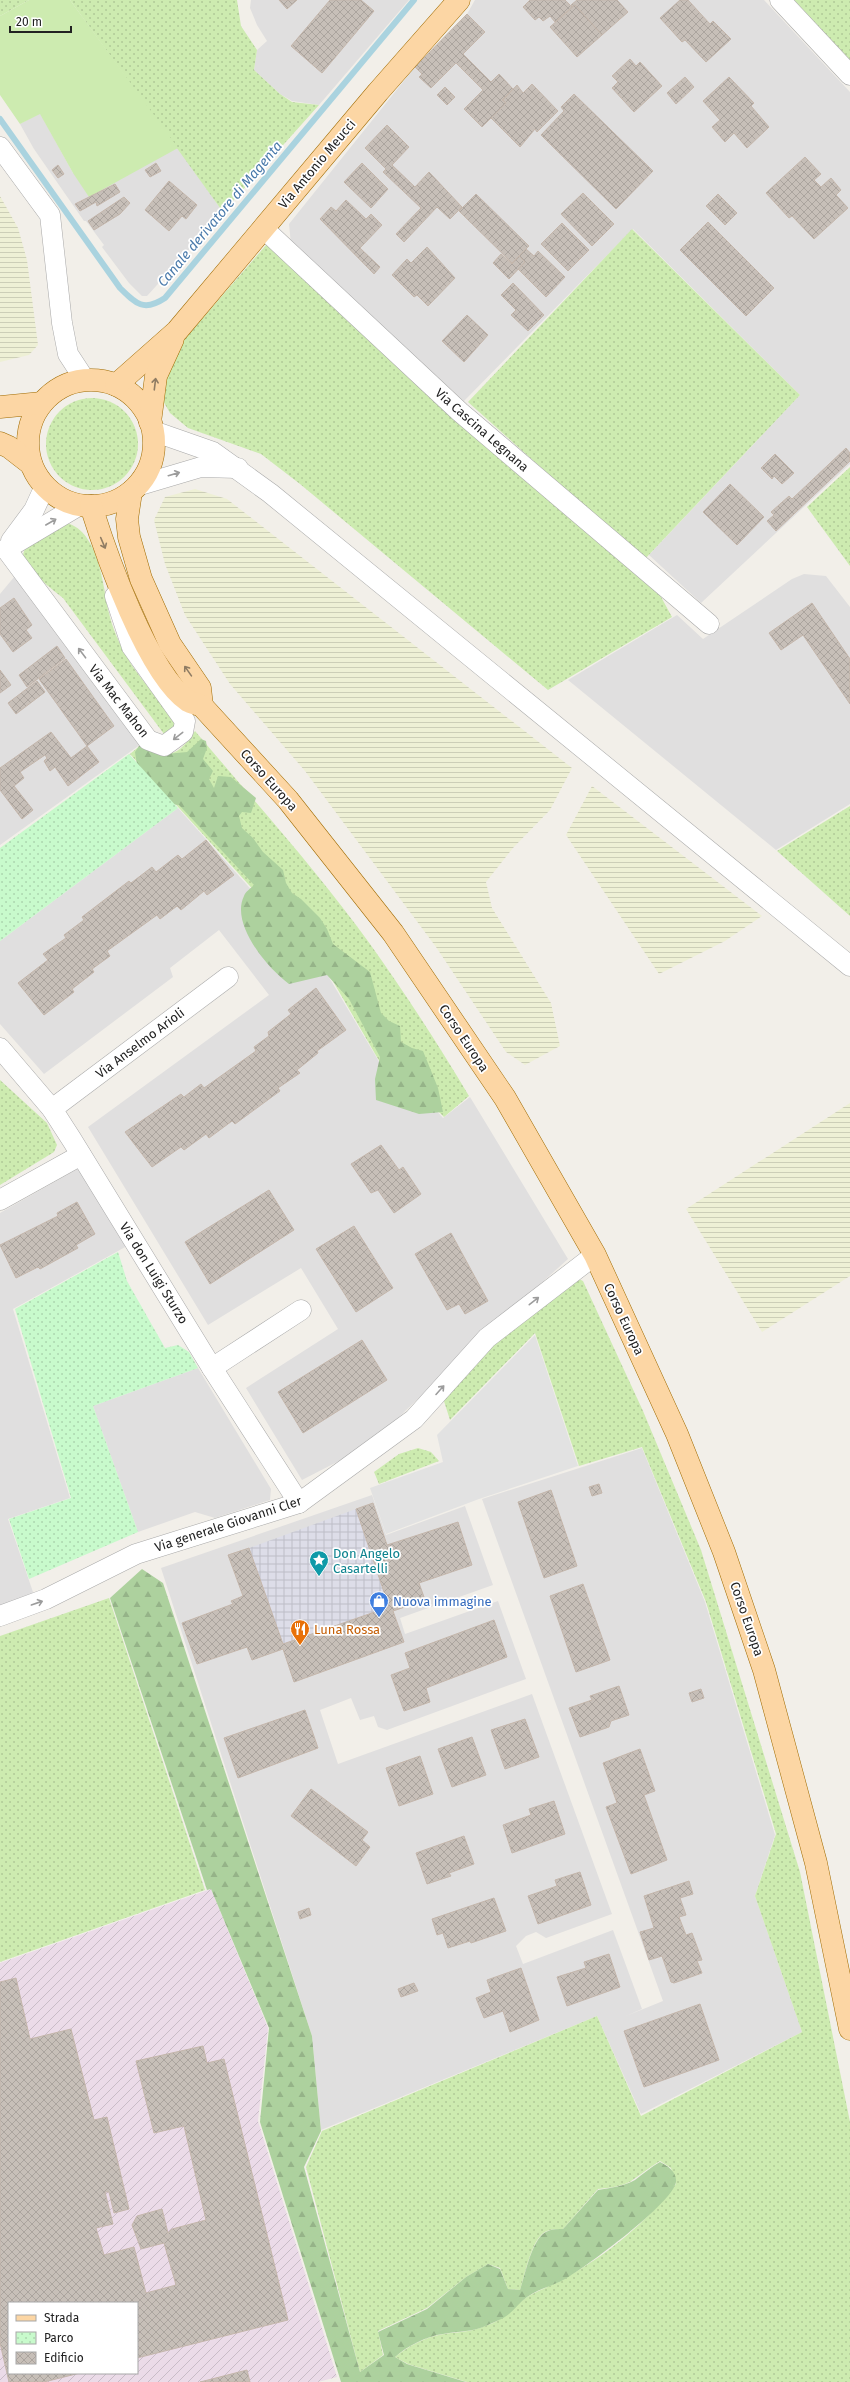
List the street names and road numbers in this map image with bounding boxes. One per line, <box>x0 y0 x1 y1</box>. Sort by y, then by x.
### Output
street label: Via Antonio Meucci <box>275 116 359 212</box>
street label: Via Cascina Legnana <box>432 385 532 475</box>
street label: Via Mac Mahon <box>86 662 152 740</box>
street label: Corso Europa <box>237 746 301 814</box>
street label: Corso Europa <box>436 1002 492 1074</box>
street label: Via Anselmo Arioli <box>93 1005 187 1081</box>
street label: Via don Luigi Sturzo <box>117 1220 191 1326</box>
street label: Corso Europa <box>601 1281 647 1357</box>
street label: Via generale Giovanni Cler <box>153 1493 303 1555</box>
street label: Corso Europa <box>727 1580 767 1658</box>

